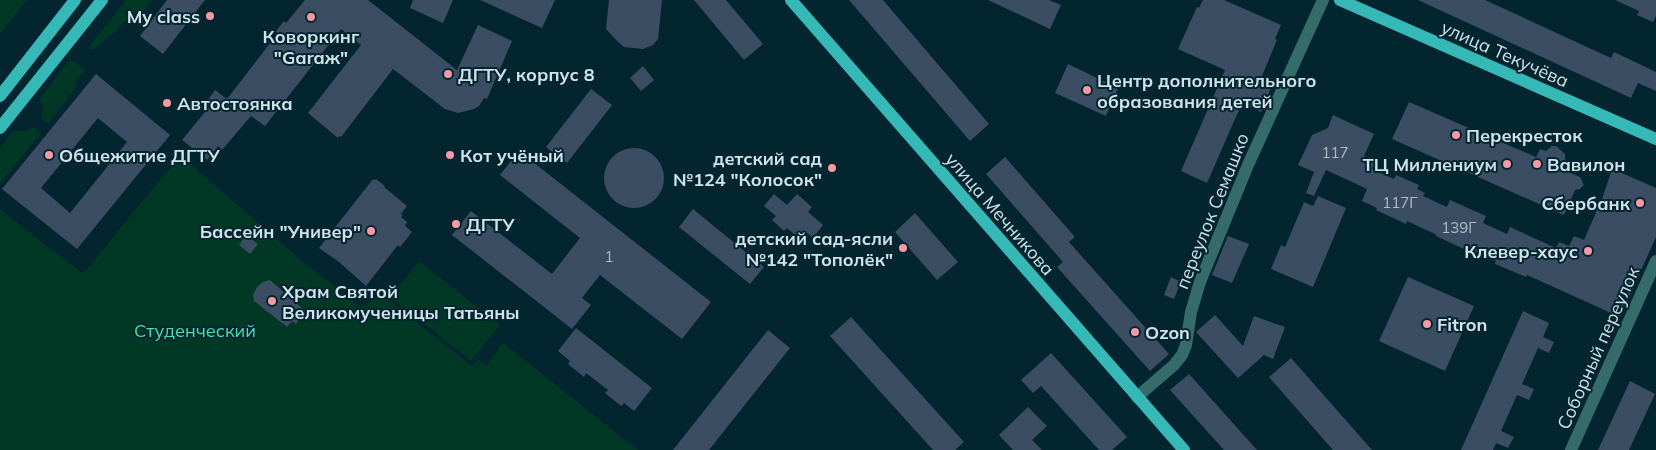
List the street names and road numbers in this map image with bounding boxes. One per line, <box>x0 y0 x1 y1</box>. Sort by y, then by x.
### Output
street label: улица Текучёва <box>1438 16 1572 92</box>
street label: переулок Семашко <box>1170 130 1254 292</box>
street label: улица Мечникова <box>940 148 1060 280</box>
street label: Соборный переулок <box>1552 263 1644 433</box>

